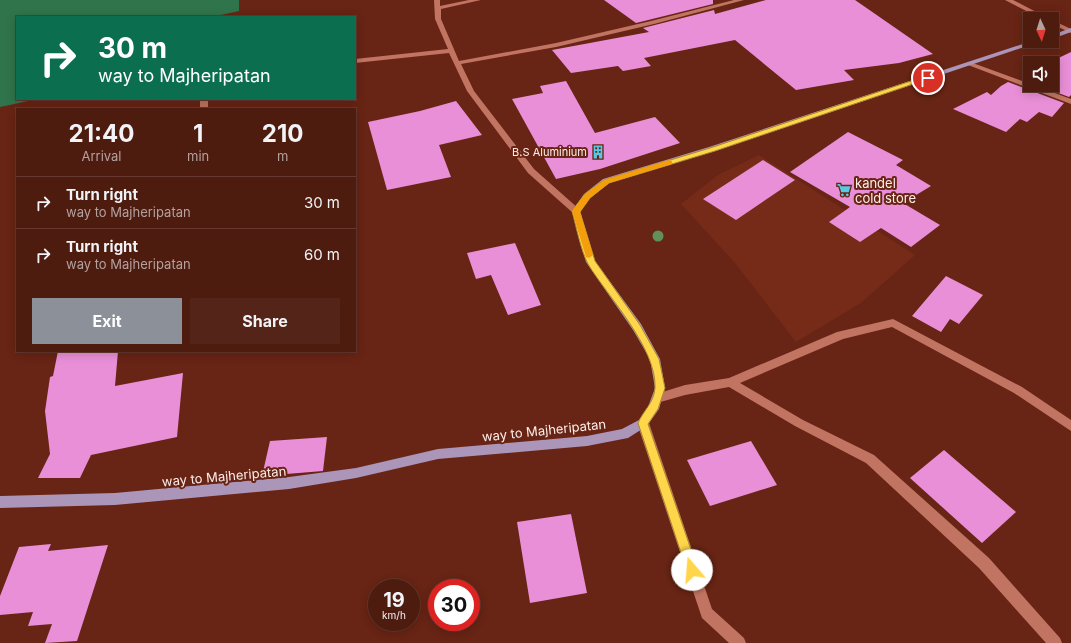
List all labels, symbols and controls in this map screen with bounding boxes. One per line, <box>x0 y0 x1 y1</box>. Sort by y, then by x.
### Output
north arrow <box>1023 12 1059 48</box>
map controls <box>1023 12 1059 92</box>
text: 30 m <box>98 31 167 65</box>
icon: right <box>32 32 84 84</box>
button: sound <box>1023 56 1059 92</box>
pin <box>911 61 945 95</box>
text: way to Majheripatan <box>98 65 271 86</box>
icon: arrive <box>917 67 939 89</box>
text: 21:40 <box>69 119 134 148</box>
text: 1 <box>193 119 203 148</box>
text: 210 <box>262 119 303 148</box>
building icon: B.S Aluminium <box>590 144 606 160</box>
place label: B.S Aluminium <box>512 145 587 159</box>
text: Arrival <box>81 148 122 164</box>
text: min <box>187 148 209 164</box>
text: m <box>277 148 288 164</box>
place label: kandel cold store <box>855 175 916 206</box>
supermarket icon: kandel cold store <box>836 182 852 198</box>
text: Turn right <box>66 185 138 204</box>
icon: right <box>32 192 54 214</box>
text: 30 m <box>304 193 340 212</box>
text: way to Majheripatan <box>66 204 191 220</box>
text: Turn right <box>66 237 138 256</box>
icon: right <box>32 244 54 266</box>
text: 60 m <box>304 245 340 264</box>
text: way to Majheripatan <box>66 256 191 272</box>
button: Exit <box>32 298 182 344</box>
button: Share <box>190 298 340 344</box>
street label: way to Majheripatan <box>481 416 607 444</box>
street label: way to Majheripatan <box>161 463 287 489</box>
position arrow <box>671 549 713 591</box>
speed limit sign: 30 <box>428 579 480 631</box>
text: 19 <box>383 588 405 612</box>
text: km/h <box>382 609 406 621</box>

